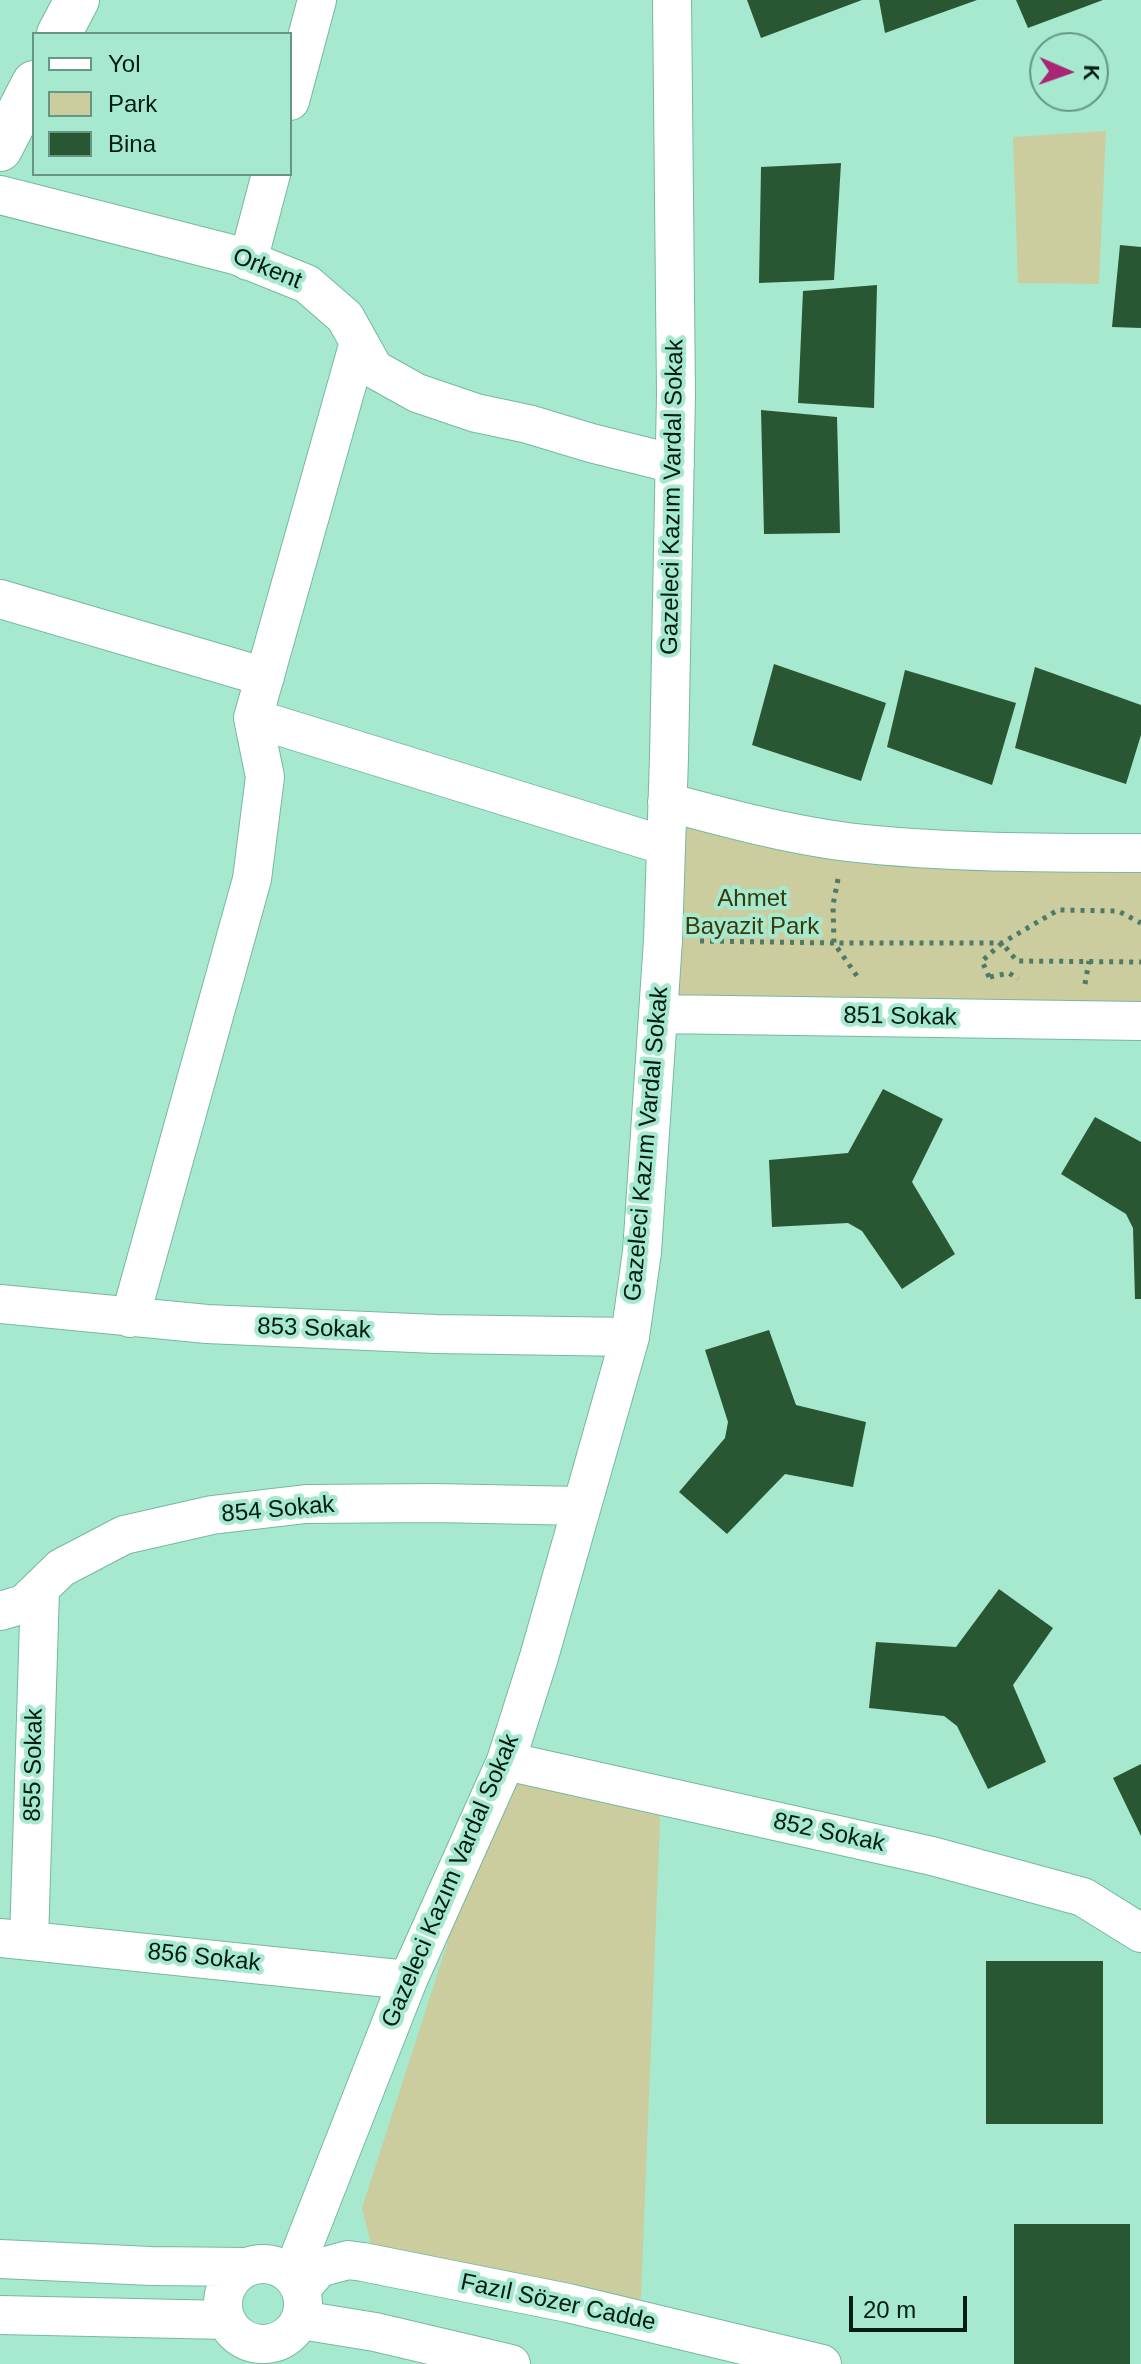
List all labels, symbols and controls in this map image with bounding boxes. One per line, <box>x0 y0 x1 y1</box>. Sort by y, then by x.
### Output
legend <box>32 32 292 176</box>
north arrow <box>1029 32 1109 112</box>
text: Yol <box>108 50 140 77</box>
text: K <box>1079 64 1104 81</box>
text: Park <box>108 90 157 117</box>
text: Bina <box>108 130 156 157</box>
street label: Orkent <box>228 242 306 296</box>
street label: Gazeleci Kazım Vardal Sokak <box>656 339 690 655</box>
park label: Ahmet Bayazit Park <box>685 885 819 941</box>
street label: Gazeleci Kazım Vardal Sokak <box>619 985 675 1303</box>
street label: 851 Sokak <box>843 1002 957 1032</box>
street label: 853 Sokak <box>257 1313 371 1345</box>
street label: 854 Sokak <box>220 1491 336 1529</box>
street label: 855 Sokak <box>19 1708 49 1822</box>
street label: Gazeleci Kazım Vardal Sokak <box>376 1730 526 2032</box>
street label: 852 Sokak <box>771 1807 887 1859</box>
street label: 856 Sokak <box>146 1938 262 1978</box>
street label: Fazıl Sözer Cadde <box>458 2268 658 2338</box>
scale bar <box>853 2280 971 2330</box>
text: 20 m <box>863 2296 916 2323</box>

